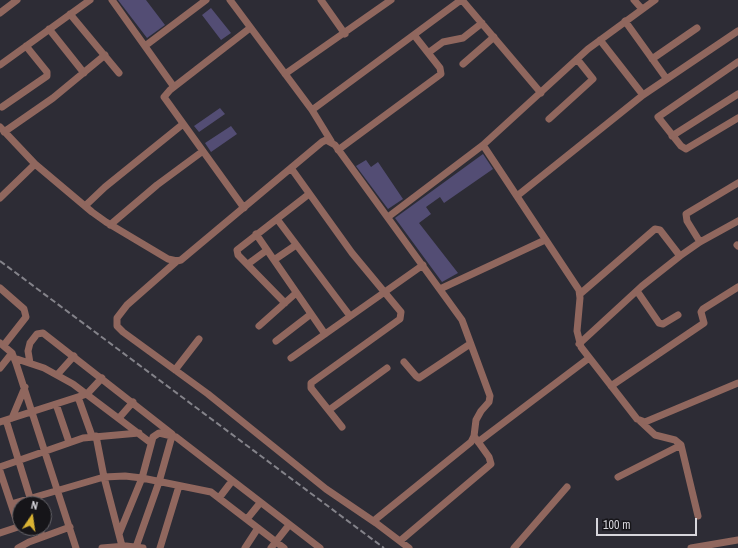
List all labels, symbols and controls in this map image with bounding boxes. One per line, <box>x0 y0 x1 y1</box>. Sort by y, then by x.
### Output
north arrow <box>12 496 52 536</box>
text: N <box>30 498 39 513</box>
scale bar <box>598 510 699 536</box>
text: 100 m <box>603 517 630 533</box>

